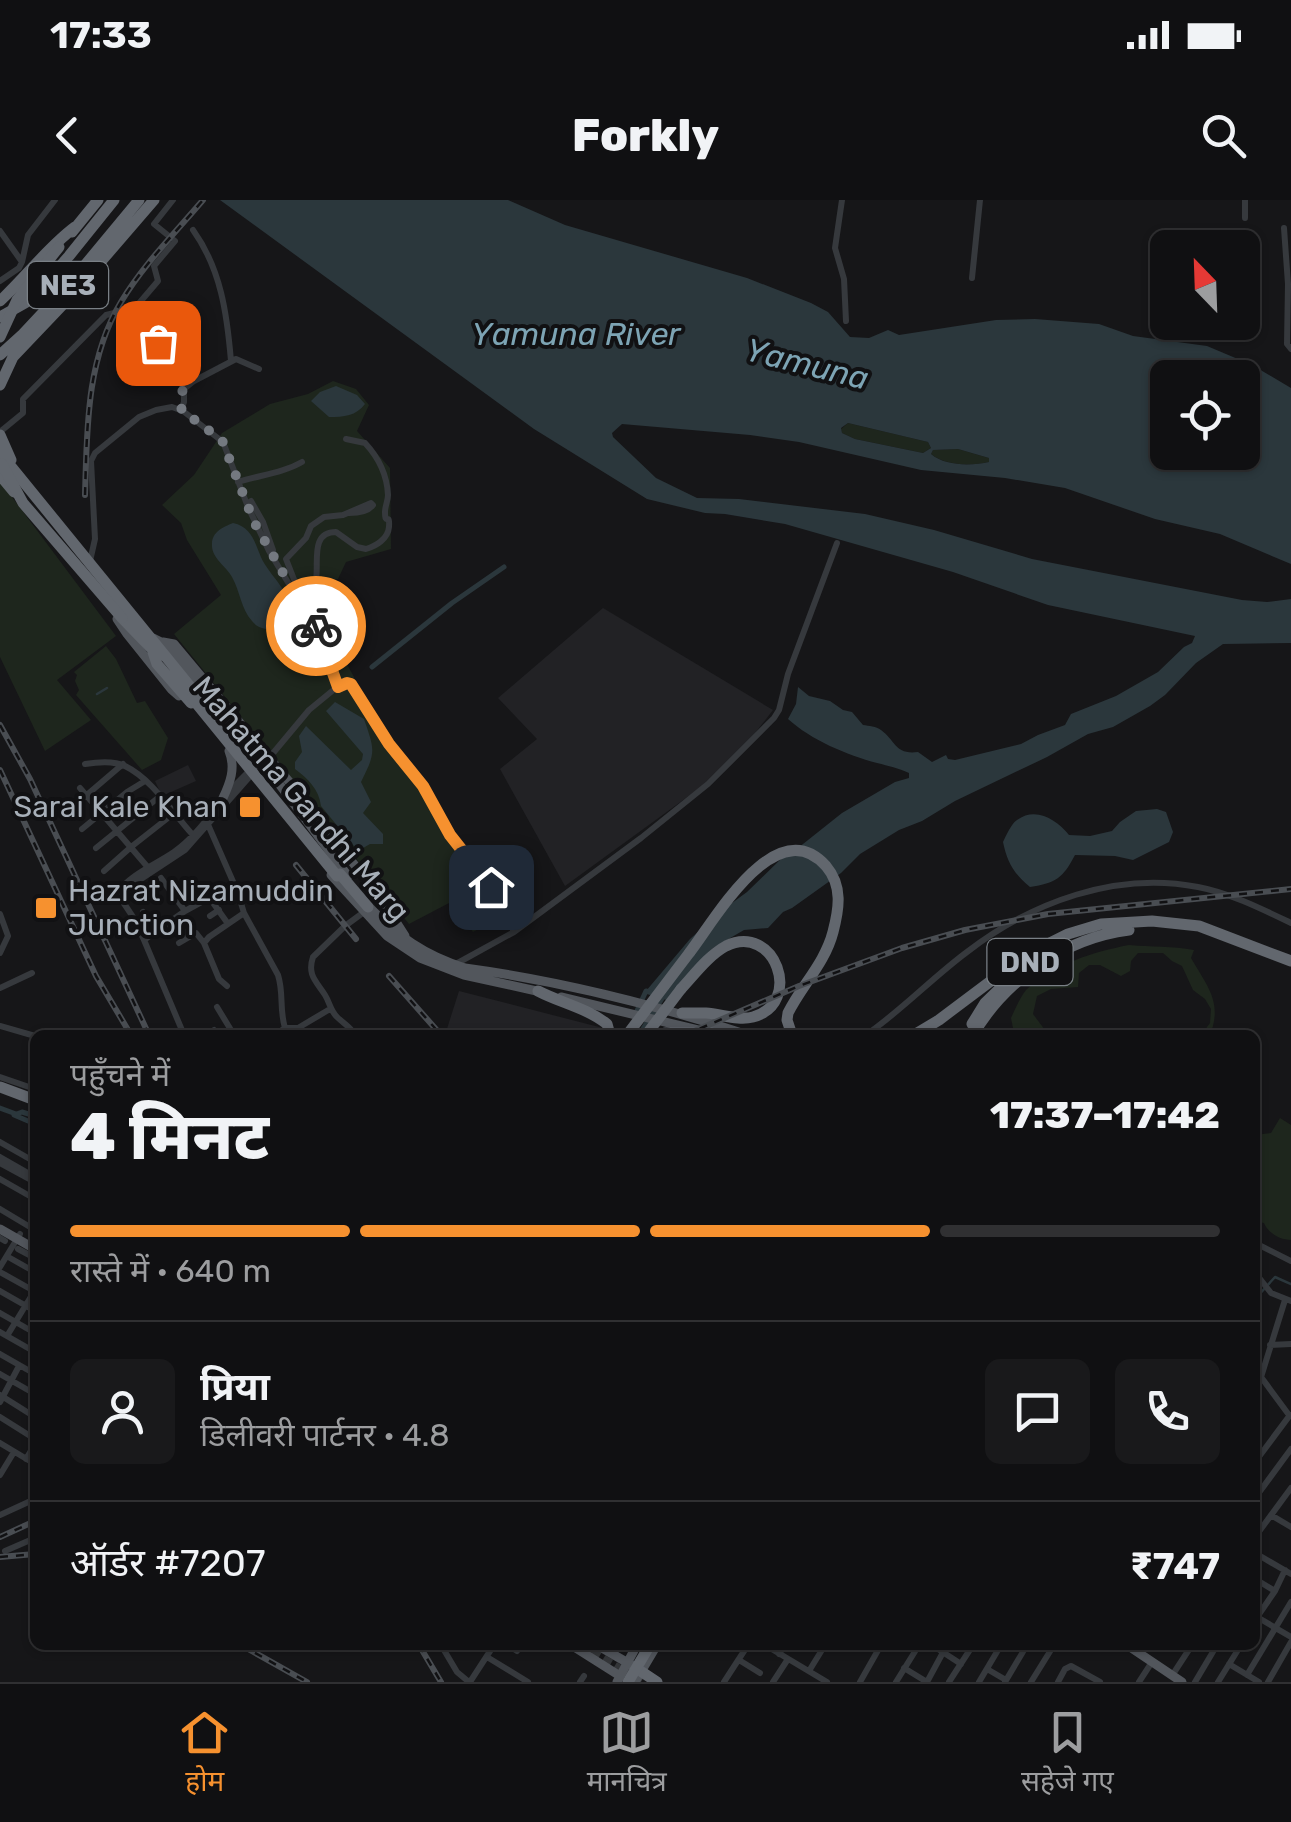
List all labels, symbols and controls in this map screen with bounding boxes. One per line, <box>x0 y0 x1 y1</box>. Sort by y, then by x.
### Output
text: 17:33 <box>50 12 152 58</box>
icon: back <box>40 108 95 163</box>
icon: search <box>1196 108 1251 163</box>
text: Forkly <box>572 109 719 162</box>
north arrow <box>1150 230 1260 340</box>
map controls <box>1150 230 1260 470</box>
road number: NE3 <box>28 262 108 308</box>
pin <box>116 301 201 386</box>
water label: Yamuna River <box>471 315 682 353</box>
icon: bag <box>131 316 186 371</box>
water label: Yamuna <box>742 330 872 398</box>
button: locate <box>1150 360 1260 470</box>
courier <box>266 576 366 676</box>
icon: bike <box>289 599 344 654</box>
street label: Mahatma Gandhi Marg <box>185 669 417 929</box>
place label: Sarai Kale Khan <box>14 789 228 825</box>
marker: Sarai Kale Khan <box>237 794 263 820</box>
pin <box>449 845 534 930</box>
icon: home <box>464 860 519 915</box>
place label: Hazrat Nizamuddin Junction <box>68 873 334 943</box>
marker: Hazrat Nizamuddin Junction <box>33 895 59 921</box>
road number: DND <box>988 939 1072 985</box>
text: पहुँचने में <box>70 1056 170 1094</box>
text: 17:37–17:42 <box>990 1092 1220 1138</box>
text: 4 मिनट <box>70 1098 269 1175</box>
text: रास्ते में · 640 m <box>70 1252 271 1290</box>
button: person <box>70 1359 175 1464</box>
button: chat <box>985 1359 1090 1464</box>
button: phone <box>1115 1359 1220 1464</box>
text: प्रिया <box>200 1364 270 1410</box>
text: डिलीवरी पार्टनर · 4.8 <box>200 1416 450 1454</box>
text: ऑर्डर #7207 <box>70 1540 265 1586</box>
text: ₹747 <box>1130 1543 1220 1589</box>
tab: होम <box>177 1705 232 1802</box>
tab: मानचित्र <box>587 1705 667 1802</box>
tab: सहेजे गए <box>1021 1705 1114 1802</box>

